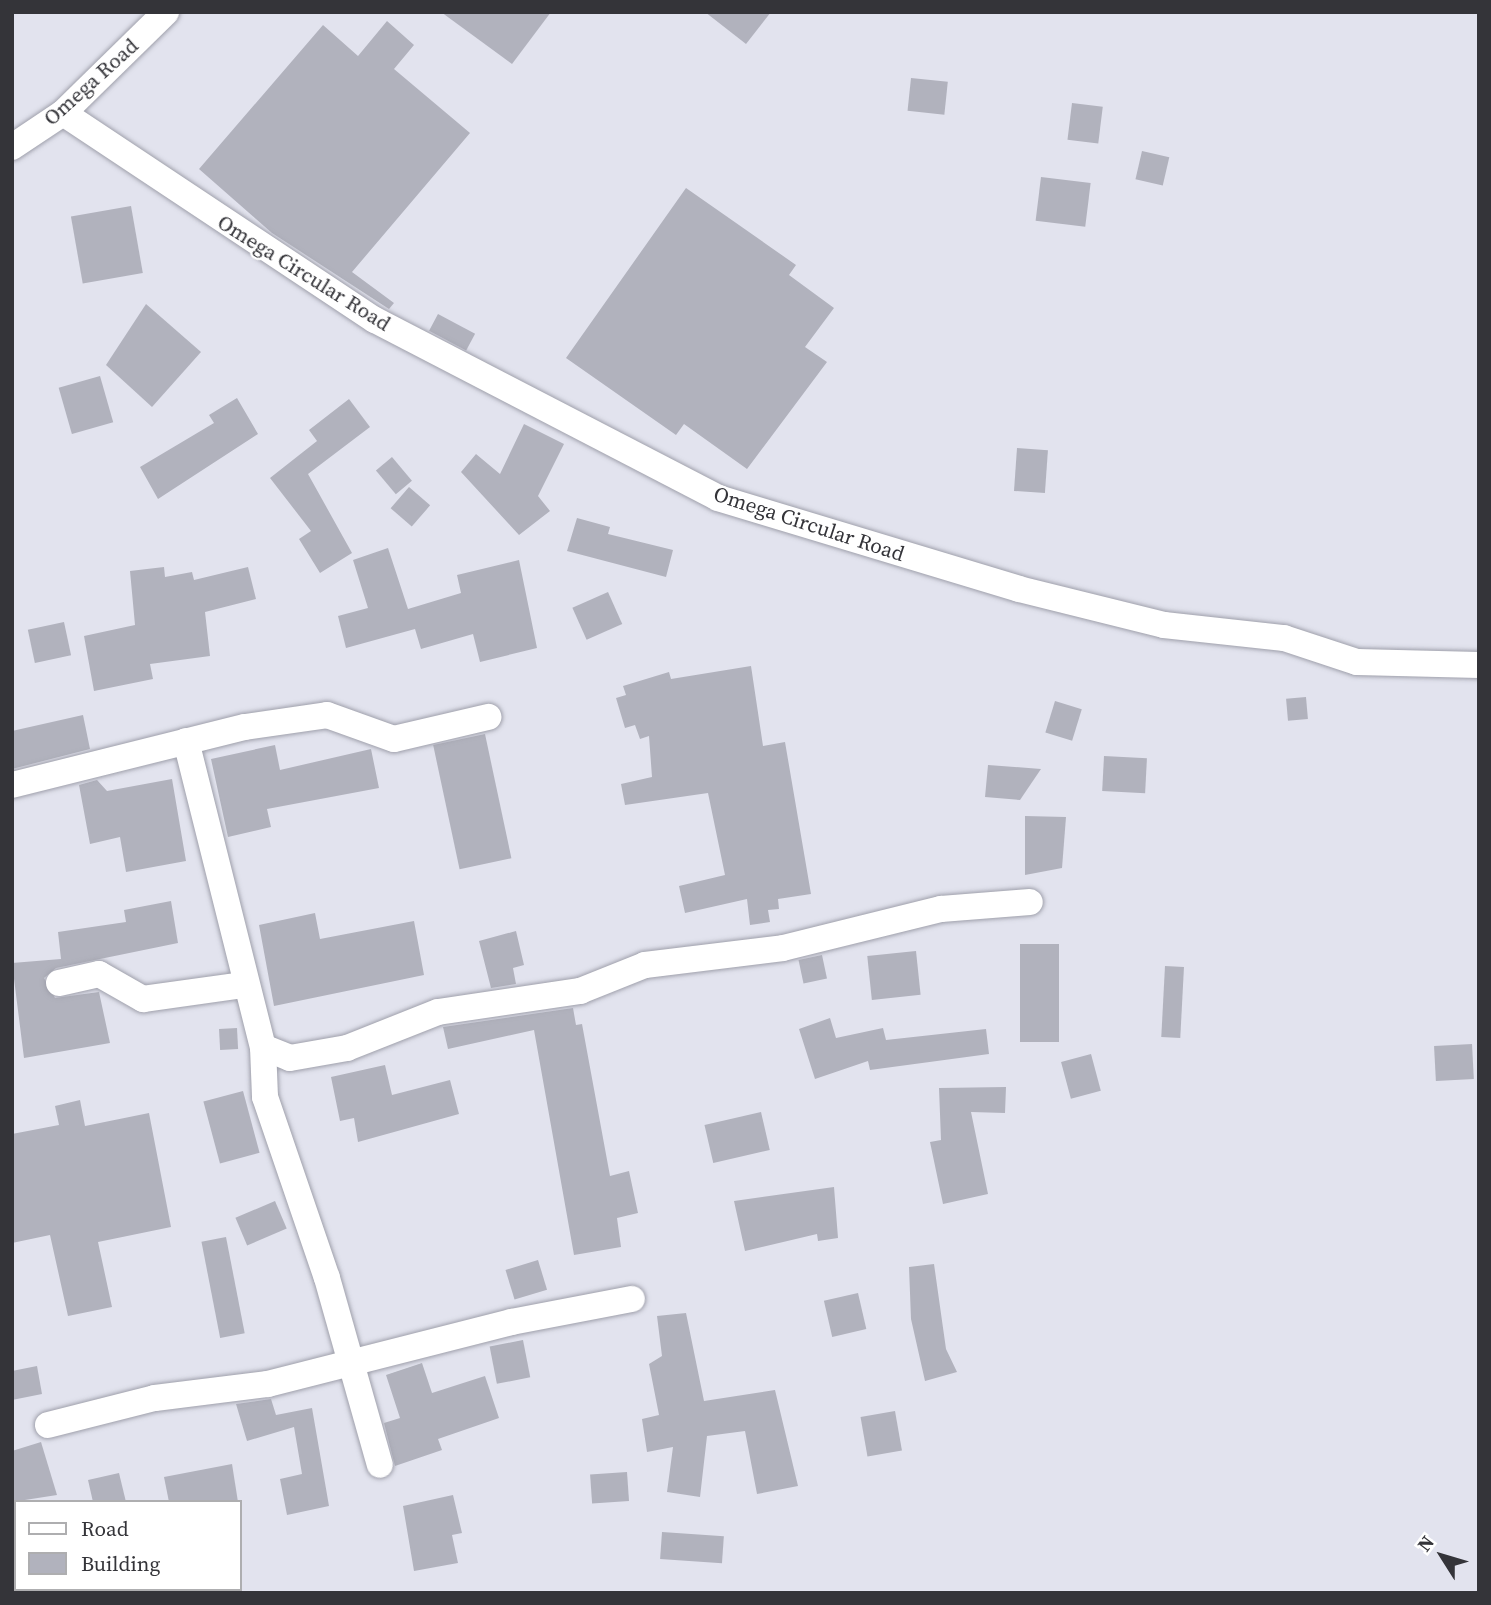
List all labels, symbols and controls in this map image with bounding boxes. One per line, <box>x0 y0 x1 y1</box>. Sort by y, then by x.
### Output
street label: Omega Road <box>39 33 143 131</box>
street label: Omega Circular Road <box>213 210 395 336</box>
street label: Omega Circular Road <box>710 481 908 567</box>
legend <box>14 1500 242 1591</box>
text: Road <box>81 1514 129 1543</box>
north arrow <box>1407 1521 1477 1591</box>
text: N <box>1411 1530 1440 1557</box>
text: Building <box>81 1549 160 1578</box>

